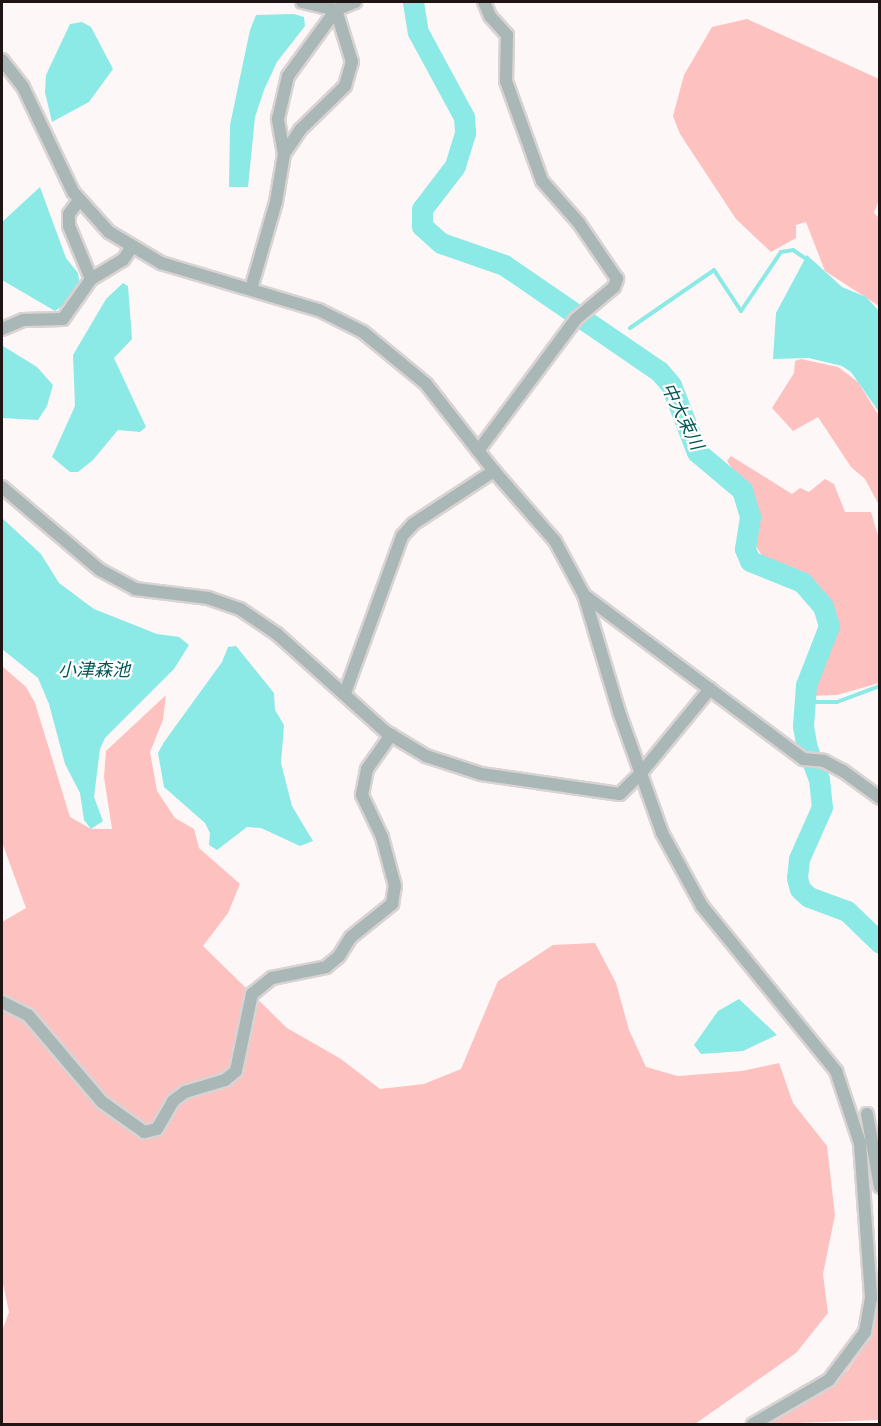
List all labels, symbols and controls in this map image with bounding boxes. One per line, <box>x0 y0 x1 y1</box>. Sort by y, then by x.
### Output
water label: 中大束川 <box>658 379 708 453</box>
water label: 小津森池 <box>58 658 130 680</box>

